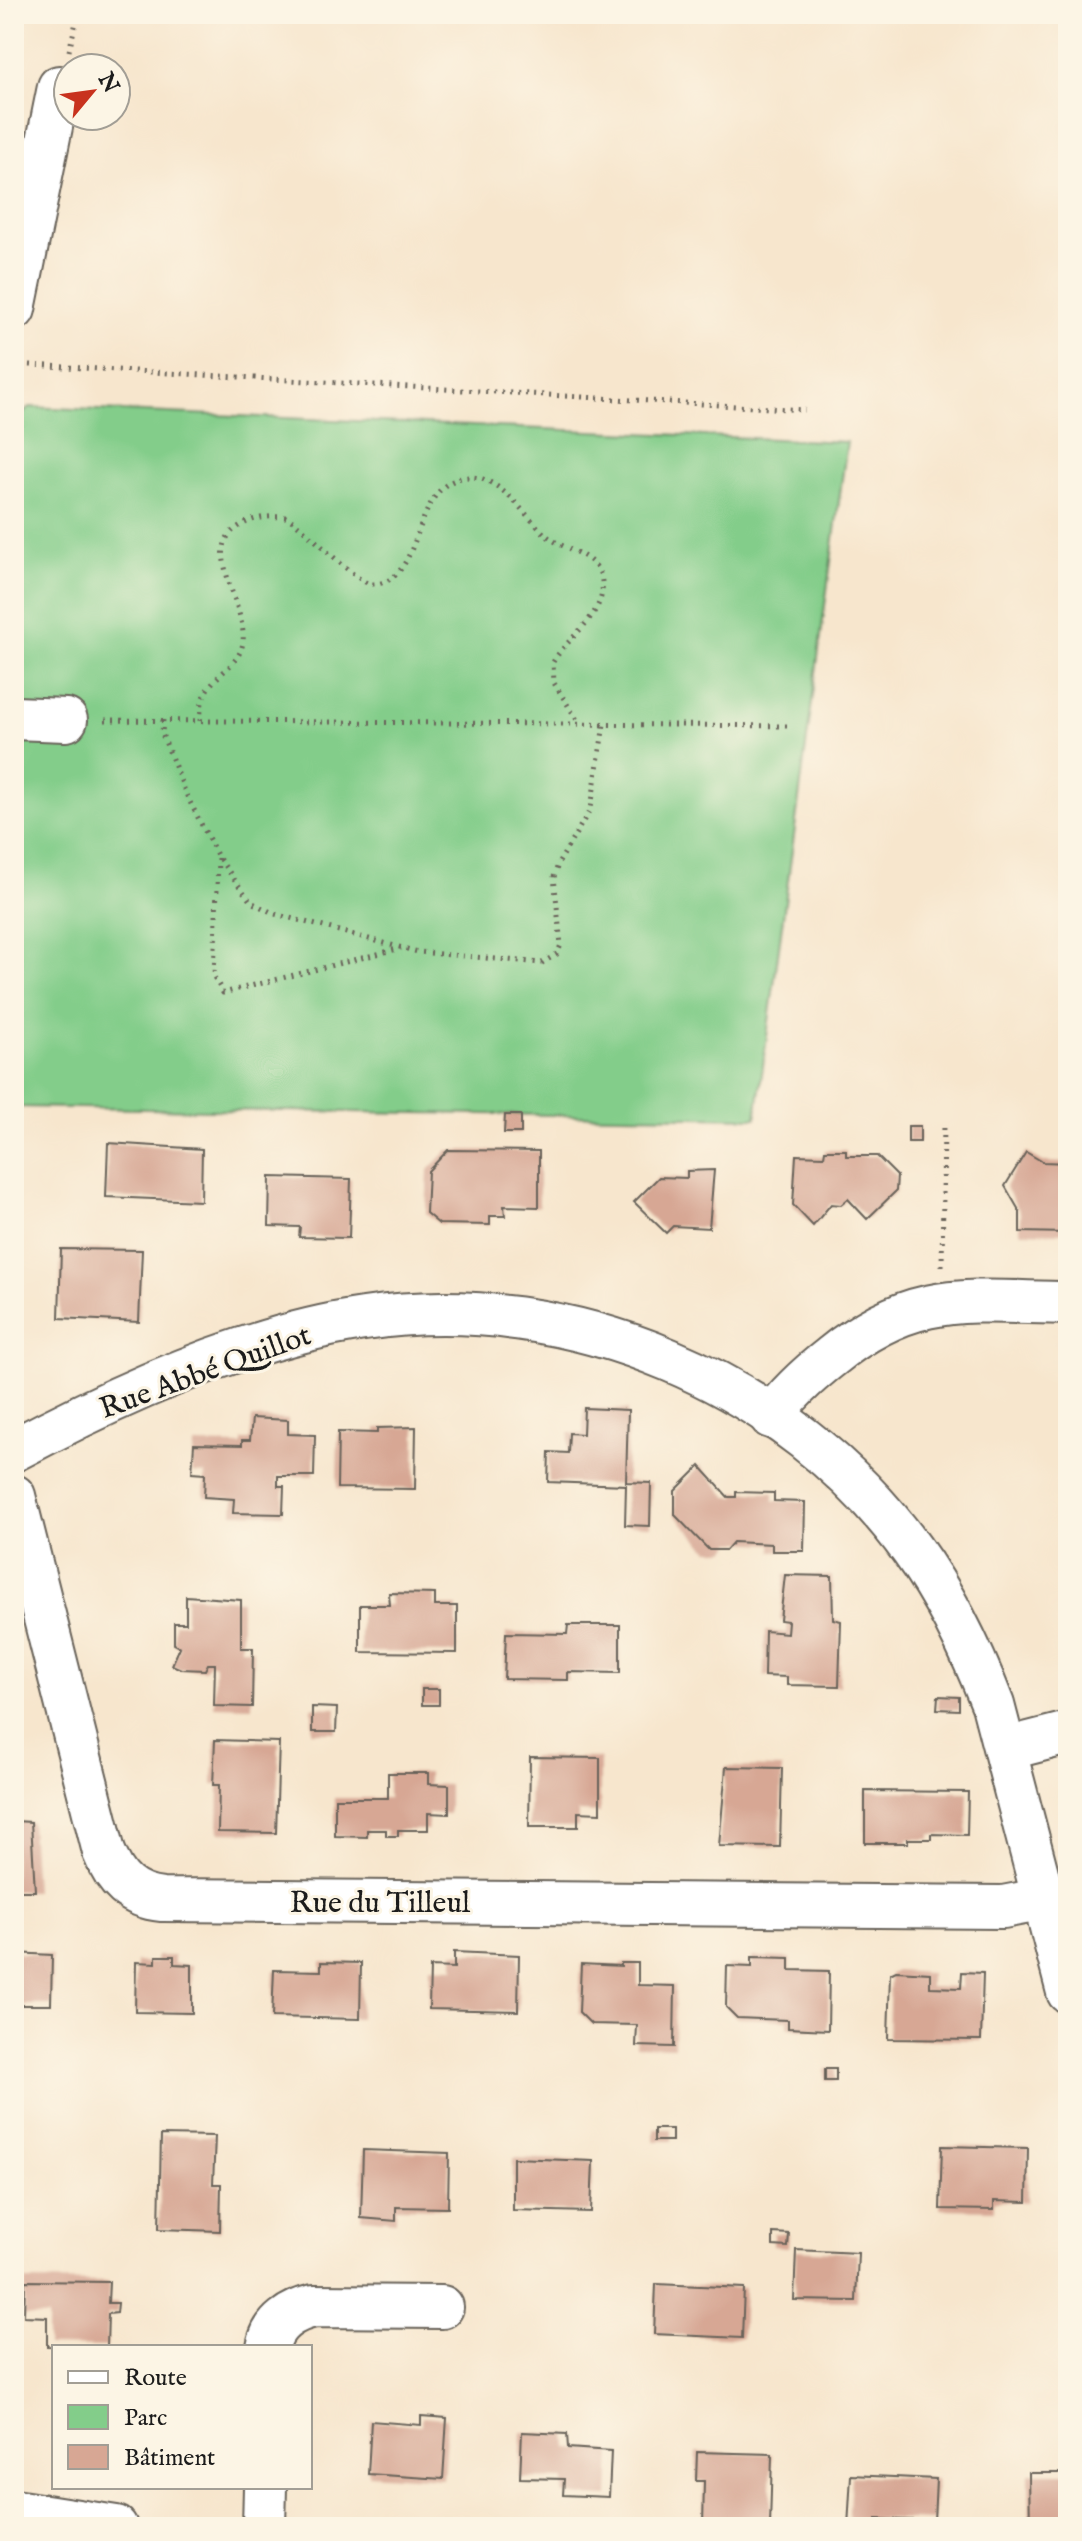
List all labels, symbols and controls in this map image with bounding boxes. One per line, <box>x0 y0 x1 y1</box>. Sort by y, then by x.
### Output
north arrow <box>52 52 132 132</box>
text: N <box>90 67 125 98</box>
street label: Rue Abbé Quillot <box>95 1317 317 1429</box>
street label: Rue du Tilleul <box>290 1885 471 1923</box>
legend <box>52 2345 312 2489</box>
text: Route <box>124 2363 187 2394</box>
text: Parc <box>124 2403 167 2434</box>
text: Bâtiment <box>124 2443 215 2474</box>

